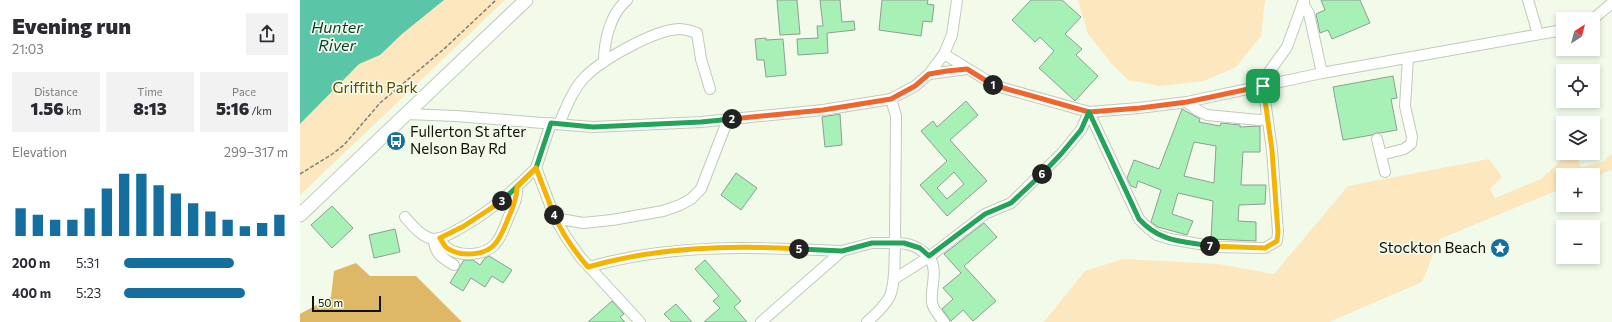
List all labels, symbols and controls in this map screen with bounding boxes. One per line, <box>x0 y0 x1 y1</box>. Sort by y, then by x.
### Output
text: Evening run <box>12 12 131 39</box>
north arrow <box>1556 12 1600 56</box>
map controls <box>1556 12 1600 264</box>
button: share <box>246 13 288 55</box>
water label: Hunter River <box>311 17 363 54</box>
text: 21:03 <box>12 41 44 57</box>
button: locate <box>1556 64 1600 108</box>
pin <box>1246 69 1280 103</box>
pin: 1 <box>983 75 1003 95</box>
icon: arrive <box>1252 75 1274 97</box>
park label: Griffith Park <box>332 78 418 96</box>
text: 1 <box>991 78 995 91</box>
text: Distance <box>34 85 78 98</box>
text: Time <box>137 85 163 98</box>
text: Pace <box>232 85 256 98</box>
text: 1.56 <box>31 98 64 119</box>
text: 8:13 <box>133 98 167 119</box>
text: 5:16 <box>216 98 249 119</box>
text: km <box>64 104 81 117</box>
text: /km <box>249 104 272 117</box>
pin: 2 <box>722 109 742 129</box>
text: 2 <box>729 112 735 125</box>
button: layers <box>1556 116 1600 160</box>
place label: Fullerton St after Nelson Bay Rd <box>410 122 526 157</box>
bus stop icon: Fullerton St after Nelson Bay Rd <box>385 130 407 152</box>
text: Elevation <box>12 144 67 160</box>
text: 299–317 m <box>224 144 288 160</box>
pin: 6 <box>1032 164 1052 184</box>
text: 6 <box>1039 167 1045 180</box>
button: + <box>1556 168 1600 212</box>
pin: 3 <box>492 191 512 211</box>
text: 3 <box>499 194 505 207</box>
pin: 4 <box>544 205 564 225</box>
text: 4 <box>551 208 557 221</box>
button: − <box>1556 220 1600 264</box>
pin: 7 <box>1200 236 1220 256</box>
place icon: Stockton Beach <box>1489 237 1511 259</box>
place label: Stockton Beach <box>1379 238 1486 256</box>
pin: 5 <box>789 239 809 259</box>
text: 7 <box>1207 239 1213 252</box>
text: 5 <box>796 242 802 255</box>
text: 200 m <box>12 255 50 271</box>
text: 5:31 <box>76 255 100 271</box>
text: 400 m <box>12 285 51 301</box>
text: 5:23 <box>76 285 101 301</box>
scale bar <box>312 294 381 313</box>
text: 50 m <box>318 296 343 309</box>

